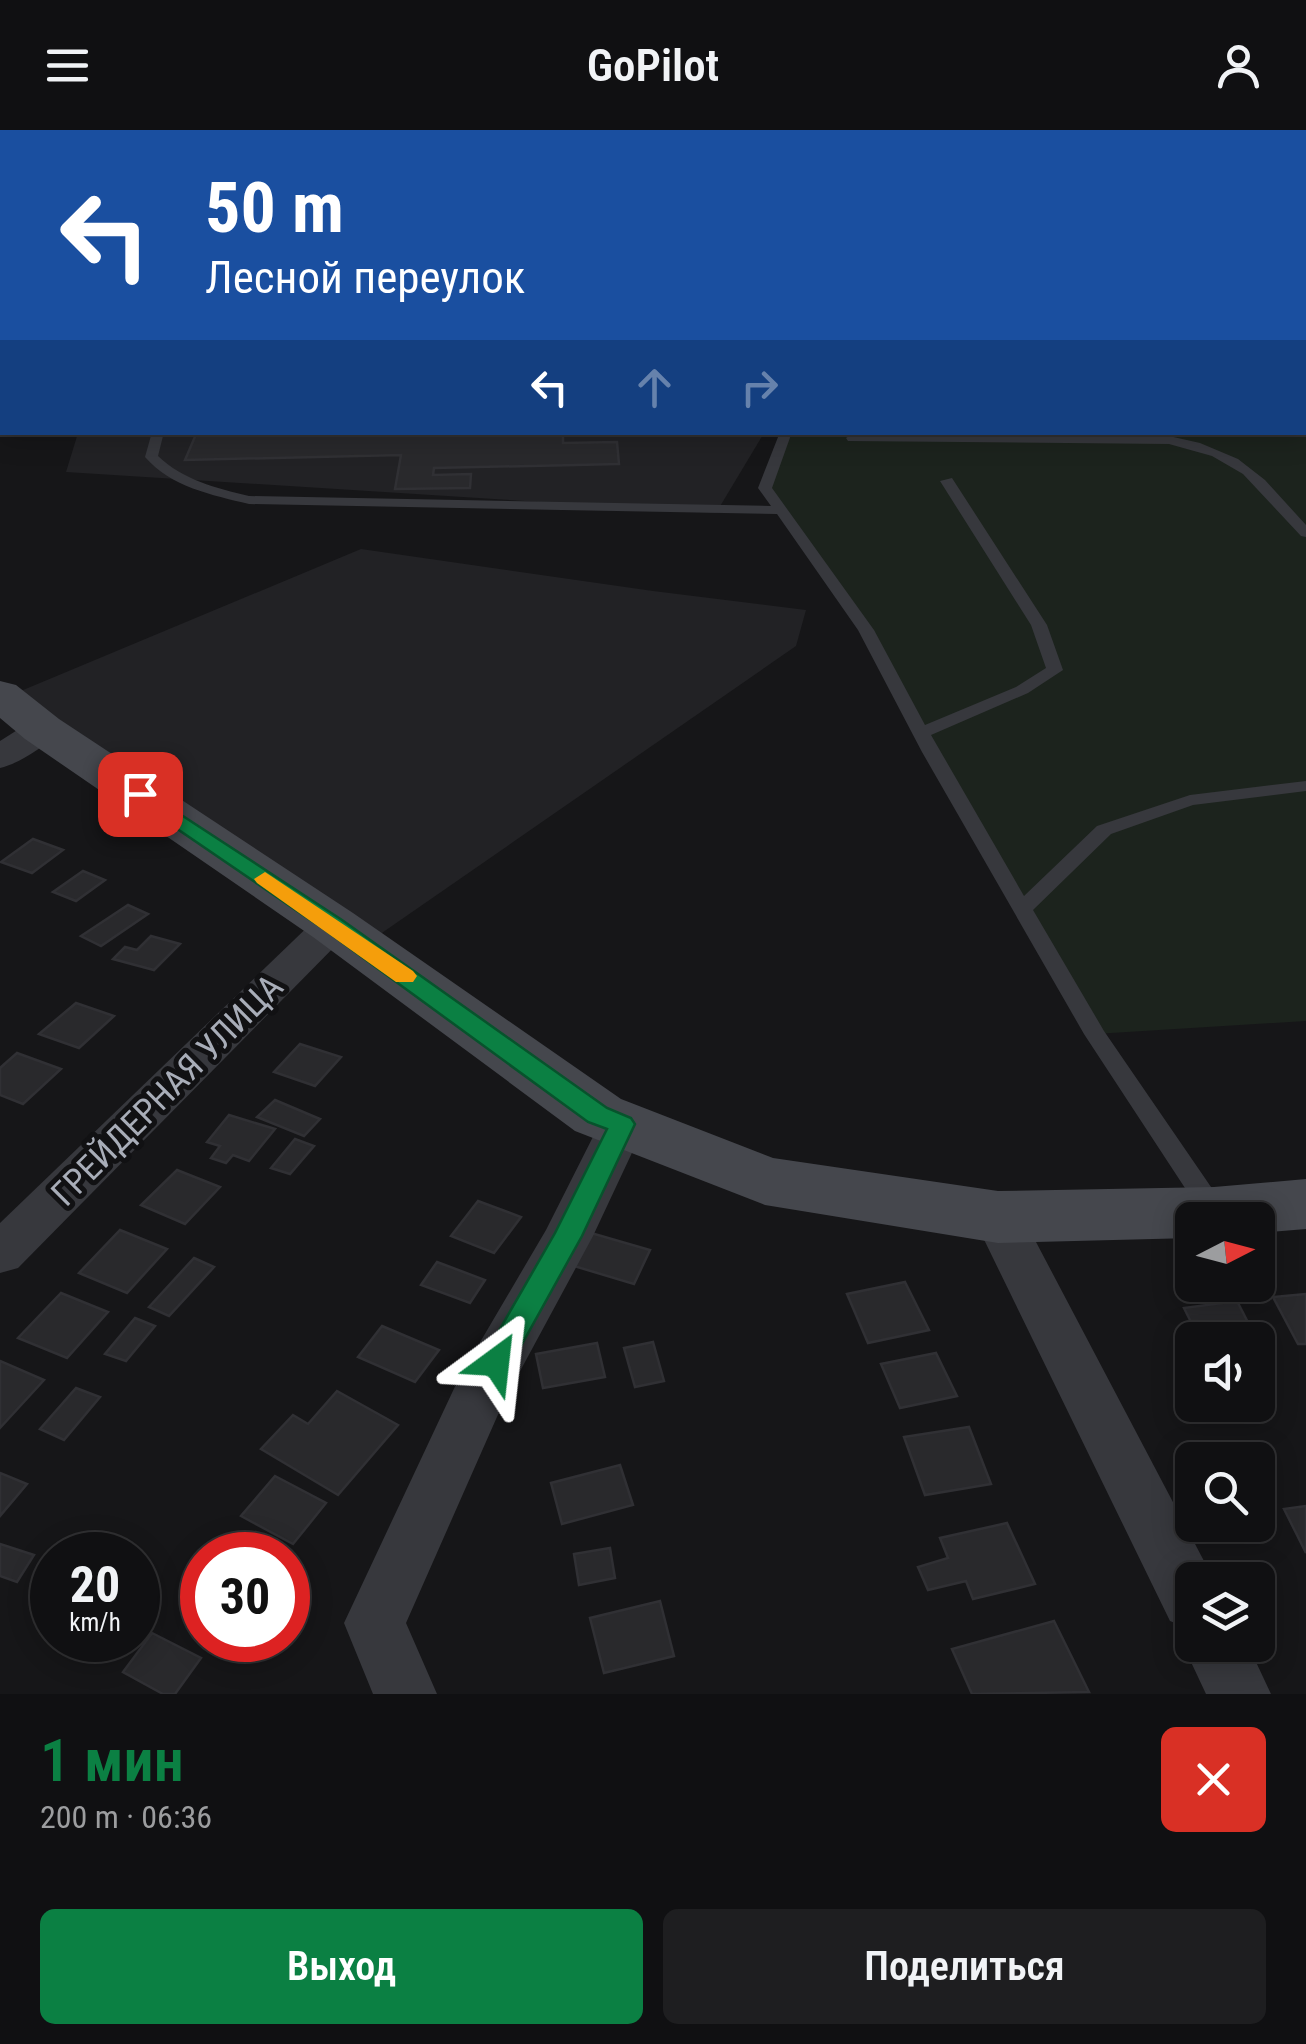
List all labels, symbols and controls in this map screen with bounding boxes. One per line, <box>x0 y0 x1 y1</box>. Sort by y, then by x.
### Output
icon: menu <box>40 38 95 93</box>
icon: person <box>1211 38 1266 93</box>
text: GoPilot <box>587 39 719 92</box>
text: 50 m <box>205 167 344 249</box>
icon: left <box>40 170 170 300</box>
text: Лесной переулок <box>205 251 525 304</box>
icon: left <box>522 360 577 415</box>
icon: ahead <box>627 360 682 415</box>
icon: right <box>732 360 787 415</box>
pin <box>98 752 183 837</box>
icon: arrive <box>113 767 168 822</box>
street label: ГРЕЙДЕРНАЯ УЛИЦА <box>43 966 291 1214</box>
north arrow <box>1175 1202 1275 1302</box>
map controls <box>1175 1202 1275 1662</box>
position arrow <box>444 1310 548 1414</box>
button: sound <box>1175 1322 1275 1422</box>
button: search <box>1175 1442 1275 1542</box>
speed limit sign: 30 <box>180 1532 310 1662</box>
text: 20 <box>70 1556 120 1614</box>
button: layers <box>1175 1562 1275 1662</box>
text: km/h <box>69 1608 121 1637</box>
text: 1 мин <box>40 1725 184 1796</box>
button: close <box>1161 1727 1266 1832</box>
text: 200 m · 06:36 <box>40 1798 212 1836</box>
button: Выход <box>40 1909 643 2024</box>
button: Поделиться <box>663 1909 1266 2024</box>

